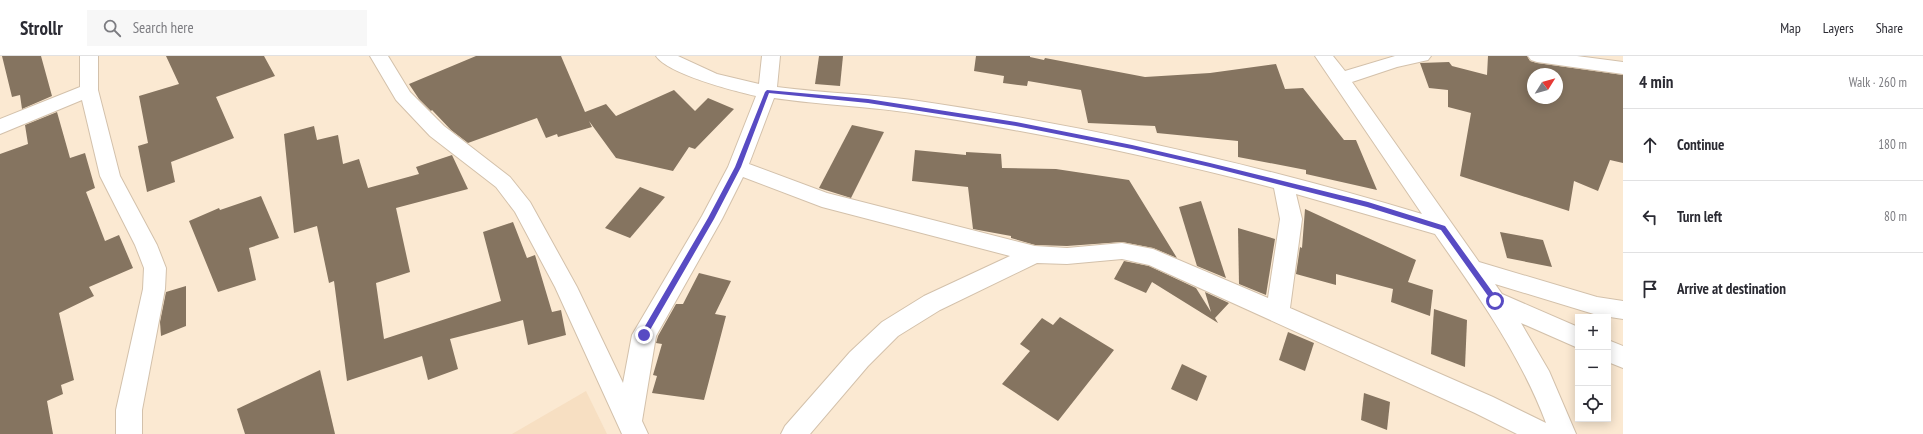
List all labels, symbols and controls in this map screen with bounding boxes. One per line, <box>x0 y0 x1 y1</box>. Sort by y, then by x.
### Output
search box <box>87 10 367 46</box>
text: Strollr <box>20 16 63 40</box>
icon: search <box>101 17 123 39</box>
text: Search here <box>133 18 194 37</box>
text: Map <box>1780 19 1801 37</box>
text: Layers <box>1823 19 1854 37</box>
text: Share <box>1876 19 1903 37</box>
north arrow <box>1527 68 1563 104</box>
text: 4 min <box>1639 71 1673 93</box>
text: Walk · 260 m <box>1849 74 1907 91</box>
icon: ahead <box>1639 134 1661 156</box>
text: Continue <box>1677 135 1724 154</box>
text: 180 m <box>1878 136 1907 153</box>
icon: left <box>1639 206 1661 228</box>
text: Turn left <box>1677 207 1722 226</box>
text: 80 m <box>1884 208 1907 225</box>
icon: arrive <box>1639 278 1661 300</box>
text: Arrive at destination <box>1677 279 1786 298</box>
route start <box>1486 292 1504 310</box>
map controls <box>1575 314 1611 422</box>
button: + <box>1575 314 1611 350</box>
route end <box>635 326 653 344</box>
button: − <box>1575 350 1611 386</box>
button: locate <box>1575 386 1611 422</box>

